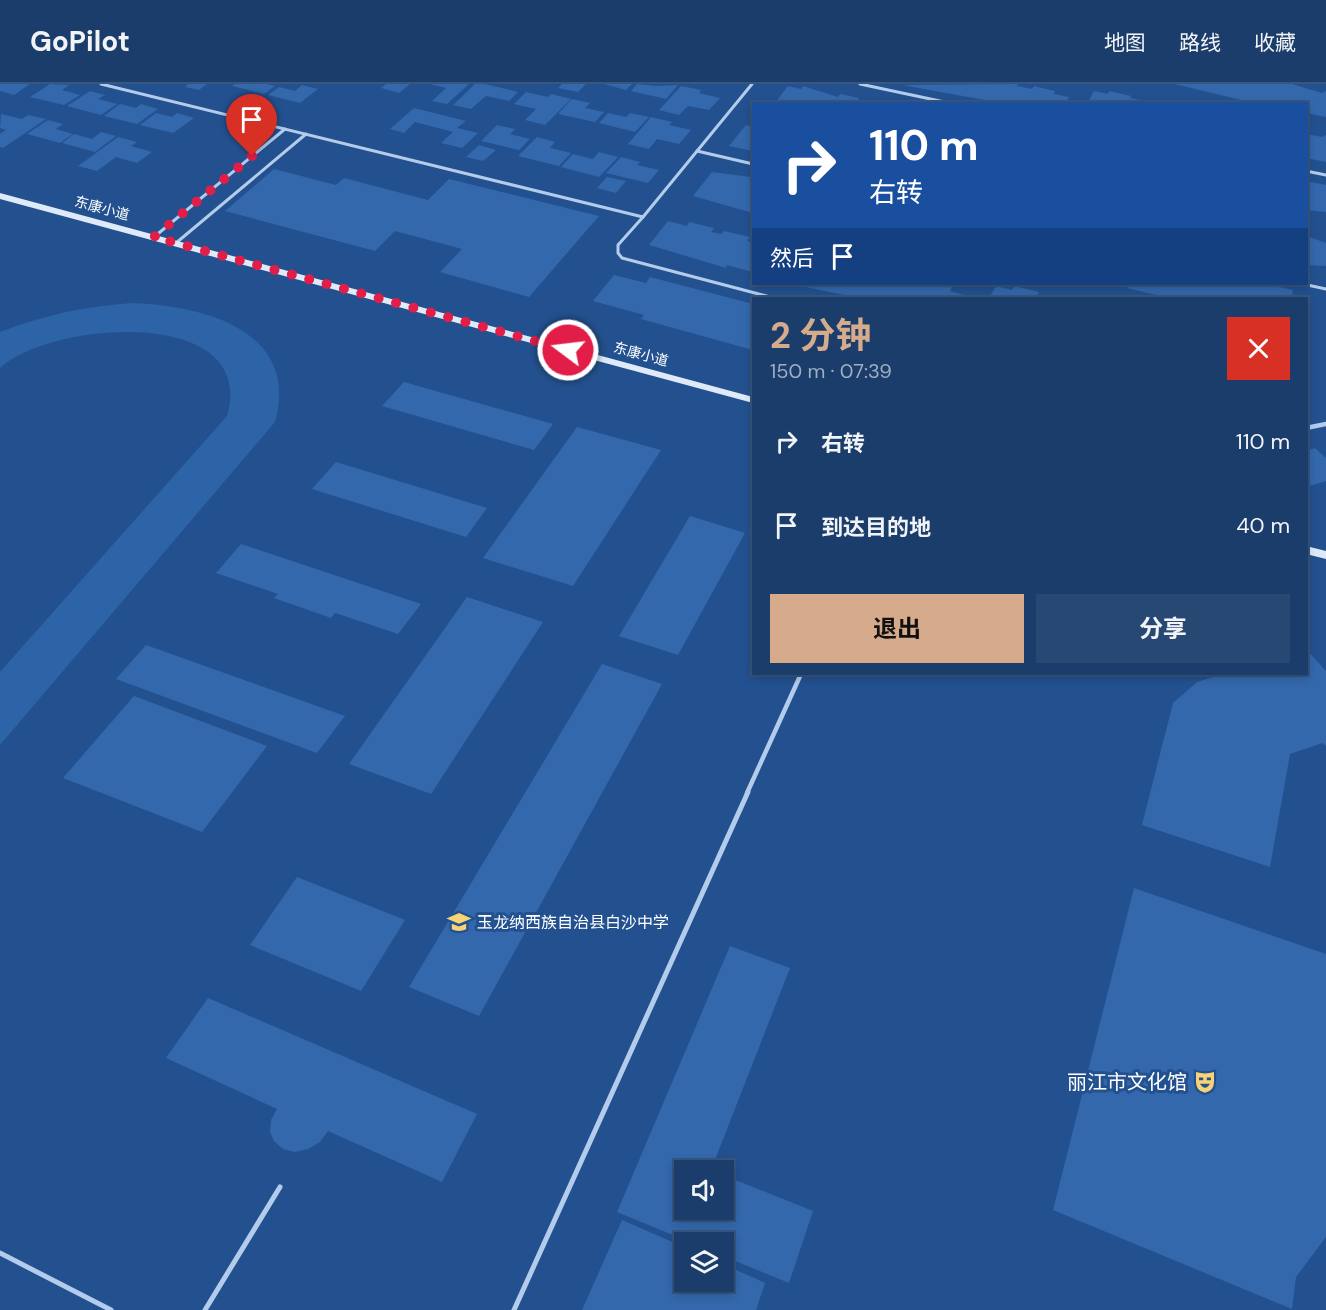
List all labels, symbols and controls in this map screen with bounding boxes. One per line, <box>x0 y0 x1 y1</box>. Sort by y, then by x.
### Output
text: GoPilot <box>30 23 130 60</box>
text: 地图 <box>1104 29 1146 57</box>
text: 路线 <box>1179 29 1221 57</box>
text: 收藏 <box>1254 29 1296 57</box>
pin <box>226 94 277 156</box>
icon: arrive <box>235 103 268 136</box>
text: 110 m <box>869 118 979 173</box>
icon: right <box>770 126 848 204</box>
text: 右转 <box>869 175 923 210</box>
street label: 东康小道 <box>73 192 131 224</box>
icon: arrive <box>826 240 859 273</box>
text: 然后 <box>770 244 814 273</box>
text: 2 分钟 <box>770 312 871 359</box>
button: close <box>1227 317 1290 380</box>
position arrow <box>536 318 600 382</box>
street label: 东康小道 <box>612 338 670 370</box>
text: 150 m · 07:39 <box>770 358 892 384</box>
icon: right <box>770 425 803 458</box>
text: 110 m <box>1236 427 1290 456</box>
text: 右转 <box>821 429 865 458</box>
icon: arrive <box>770 509 803 542</box>
text: 40 m <box>1236 511 1290 540</box>
text: 到达目的地 <box>821 513 931 542</box>
button: 退出 <box>770 594 1024 663</box>
button: 分享 <box>1036 594 1290 663</box>
school or university icon: 玉龙纳西族自治县白沙中学 <box>446 909 472 935</box>
place label: 玉龙纳西族自治县白沙中学 <box>477 912 669 933</box>
place label: 丽江市文化馆 <box>1067 1069 1187 1095</box>
theatre icon: 丽江市文化馆 <box>1192 1069 1218 1095</box>
map controls <box>674 1160 734 1292</box>
button: sound <box>674 1160 734 1220</box>
button: layers <box>674 1232 734 1292</box>

